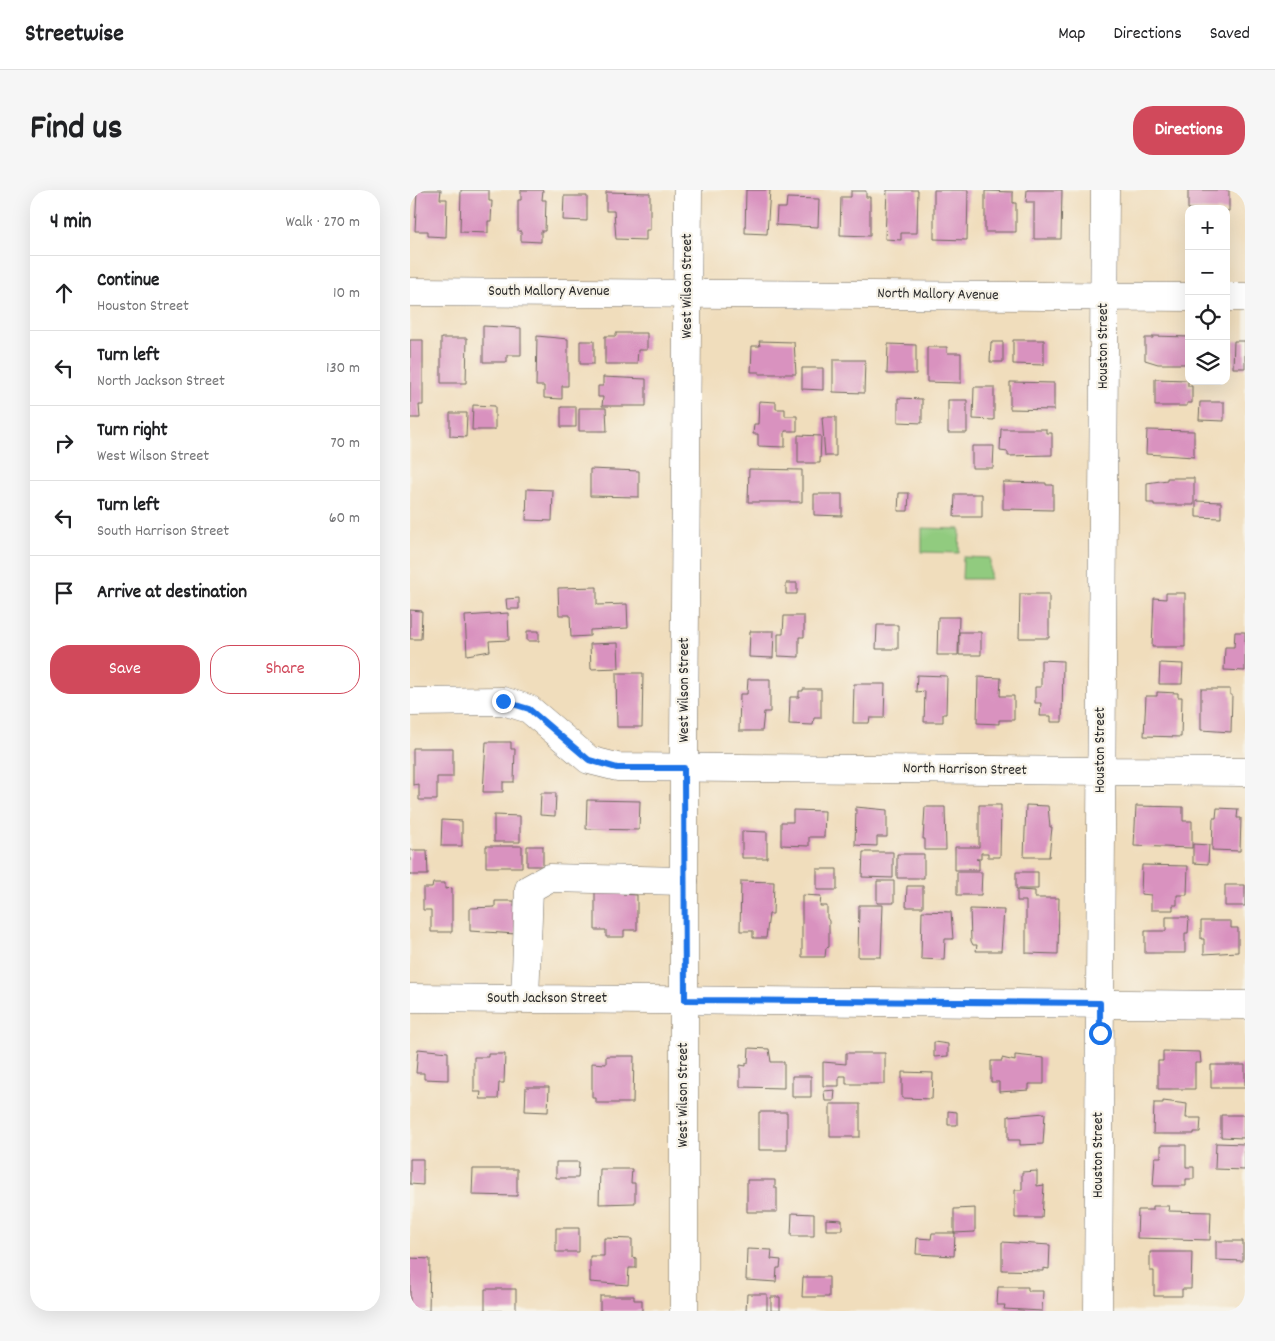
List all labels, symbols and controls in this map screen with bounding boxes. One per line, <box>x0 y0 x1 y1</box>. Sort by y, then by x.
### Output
text: Streetwise <box>25 18 124 52</box>
text: Map <box>1058 22 1085 47</box>
text: Directions <box>1113 22 1182 47</box>
text: Saved <box>1210 22 1250 47</box>
text: Find us <box>30 105 122 155</box>
button: Directions <box>1133 106 1245 155</box>
map controls <box>1185 205 1230 385</box>
button: + <box>1185 205 1230 250</box>
text: 4 min <box>50 208 92 238</box>
text: Walk · 270 m <box>285 211 360 234</box>
street label: West Wilson Street <box>677 233 699 339</box>
button: − <box>1185 250 1230 295</box>
text: Continue <box>97 268 159 295</box>
icon: ahead <box>50 279 78 307</box>
street label: South Mallory Avenue <box>488 281 610 303</box>
text: 10 m <box>333 282 360 305</box>
street label: North Mallory Avenue <box>877 283 999 307</box>
text: Houston Street <box>97 295 189 318</box>
button: locate <box>1185 295 1230 340</box>
street label: Houston Street <box>1093 302 1115 389</box>
button: layers <box>1185 340 1230 385</box>
text: Turn left <box>97 343 160 370</box>
icon: left <box>50 354 78 382</box>
text: 130 m <box>326 357 360 380</box>
text: North Jackson Street <box>97 370 225 393</box>
text: Turn right <box>97 418 168 445</box>
icon: right <box>50 429 78 457</box>
text: 70 m <box>330 432 360 455</box>
text: West Wilson Street <box>97 445 209 468</box>
text: Turn left <box>97 493 160 520</box>
icon: left <box>50 504 78 532</box>
text: 60 m <box>329 507 360 530</box>
text: South Harrison Street <box>97 520 229 543</box>
icon: arrive <box>50 579 78 607</box>
text: Arrive at destination <box>97 580 247 607</box>
street label: West Wilson Street <box>674 637 696 743</box>
button: Save <box>50 645 200 694</box>
button: Share <box>210 645 360 694</box>
route end <box>492 690 515 713</box>
street label: Houston Street <box>1090 706 1112 793</box>
street label: North Harrison Street <box>903 758 1028 782</box>
street label: South Jackson Street <box>487 988 608 1010</box>
route start <box>1089 1022 1112 1045</box>
street label: West Wilson Street <box>673 1042 695 1148</box>
street label: Houston Street <box>1088 1111 1110 1198</box>

